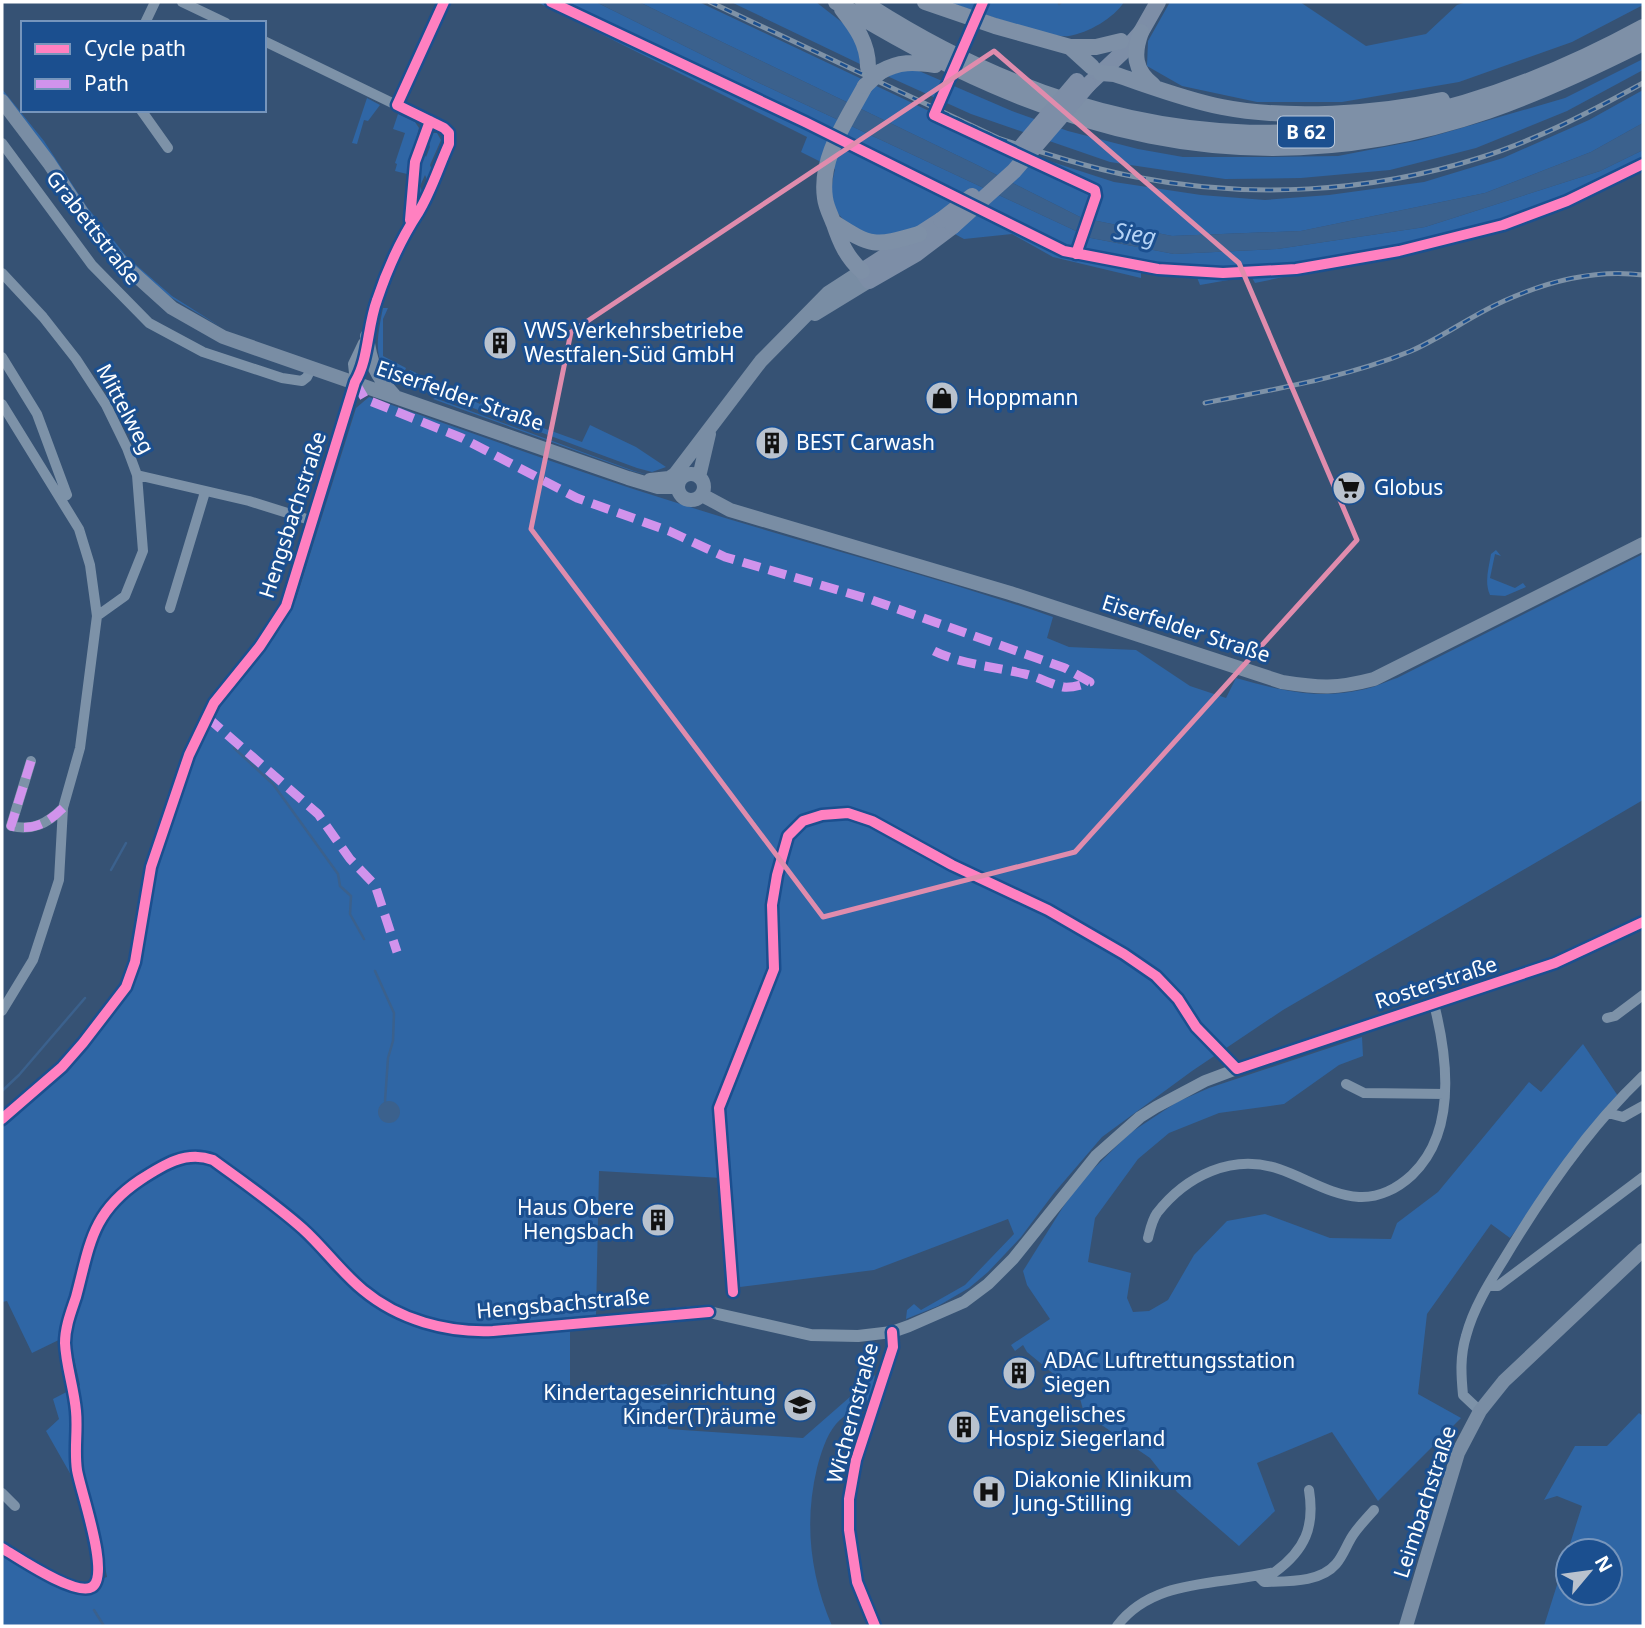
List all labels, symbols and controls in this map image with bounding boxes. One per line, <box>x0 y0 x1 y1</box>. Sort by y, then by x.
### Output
legend <box>21 21 266 112</box>
text: Cycle path <box>84 34 186 62</box>
text: Path <box>84 69 129 97</box>
road number: B 62 <box>1278 116 1334 148</box>
street label: Grabettstraße <box>40 164 147 290</box>
water label: Sieg <box>1112 214 1159 252</box>
place label: VWS Verkehrsbetriebe Westfalen-Süd GmbH <box>524 316 744 368</box>
building icon: VWS Verkehrsbetriebe Westfalen-Süd GmbH <box>481 324 519 362</box>
street label: Eiserfelder Straße <box>373 353 548 437</box>
street label: Mittelweg <box>90 359 161 458</box>
shop icon: Hoppmann <box>923 379 961 417</box>
place label: Hoppmann <box>967 383 1078 411</box>
building icon: BEST Carwash <box>753 424 791 462</box>
street label: Hengsbachstraße <box>252 428 332 602</box>
place label: BEST Carwash <box>796 428 935 456</box>
supermarket icon: Globus <box>1330 469 1368 507</box>
place label: Globus <box>1374 473 1443 501</box>
street label: Eiserfelder Straße <box>1099 588 1274 668</box>
street label: Rosterstraße <box>1371 949 1500 1015</box>
place label: Haus Obere Hengsbach <box>517 1193 634 1245</box>
building icon: Haus Obere Hengsbach <box>639 1201 677 1239</box>
street label: Hengsbachstraße <box>475 1281 651 1325</box>
street label: Wichernstraße <box>820 1339 884 1486</box>
place label: ADAC Luftrettungsstation Siegen <box>1044 1346 1295 1398</box>
building icon: ADAC Luftrettungsstation Siegen <box>1000 1354 1038 1392</box>
place label: Kindertageseinrichtung Kinder(T)räume <box>543 1378 776 1430</box>
school or university icon: Kindertageseinrichtung Kinder(T)räume <box>781 1386 819 1424</box>
place label: Evangelisches Hospiz Siegerland <box>988 1400 1165 1452</box>
building icon: Evangelisches Hospiz Siegerland <box>945 1408 983 1446</box>
street label: Leimbachstraße <box>1386 1422 1462 1581</box>
place label: Diakonie Klinikum Jung-Stilling <box>1012 1465 1192 1517</box>
hospital icon: Diakonie Klinikum Jung-Stilling <box>970 1473 1008 1511</box>
north arrow <box>1554 1537 1624 1607</box>
text: N <box>1589 1551 1619 1577</box>

